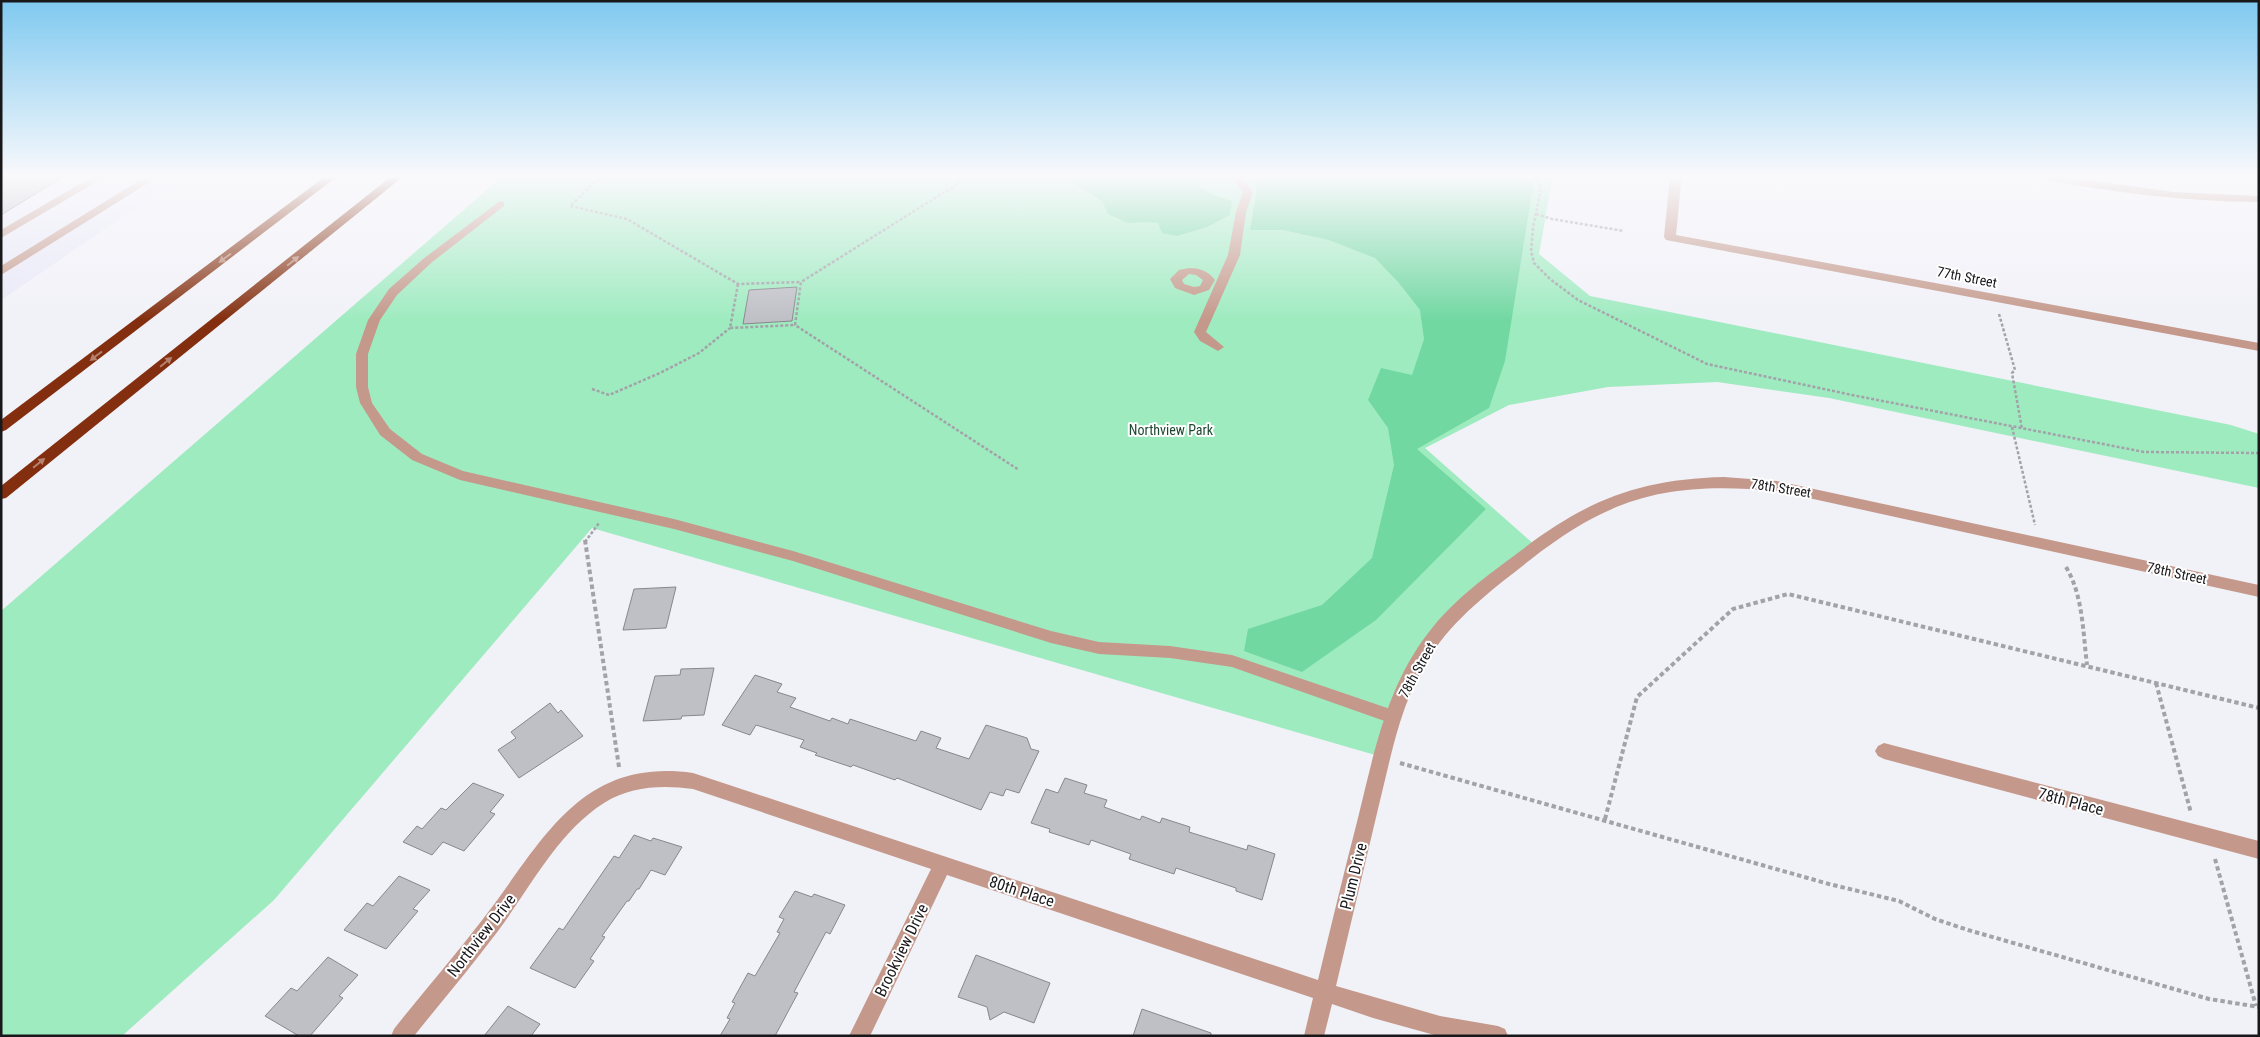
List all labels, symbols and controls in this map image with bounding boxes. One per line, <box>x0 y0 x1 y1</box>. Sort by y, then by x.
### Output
one-way arrow <box>219 252 232 263</box>
one-way arrow <box>287 255 300 266</box>
street label: 77th Street <box>1936 263 1998 291</box>
one-way arrow <box>89 351 103 361</box>
one-way arrow <box>160 357 173 367</box>
park label: Northview Park <box>1129 422 1214 438</box>
one-way arrow <box>33 458 46 469</box>
street label: 78th Street <box>1750 475 1812 501</box>
street label: 78th Street <box>2146 559 2208 587</box>
street label: 78th Street <box>1395 640 1439 700</box>
street label: 78th Place <box>2036 784 2106 819</box>
street label: Plum Drive <box>1336 841 1371 911</box>
street label: 80th Place <box>987 872 1057 911</box>
street label: Northview Drive <box>443 890 520 980</box>
street label: Brookview Drive <box>871 901 932 1000</box>

